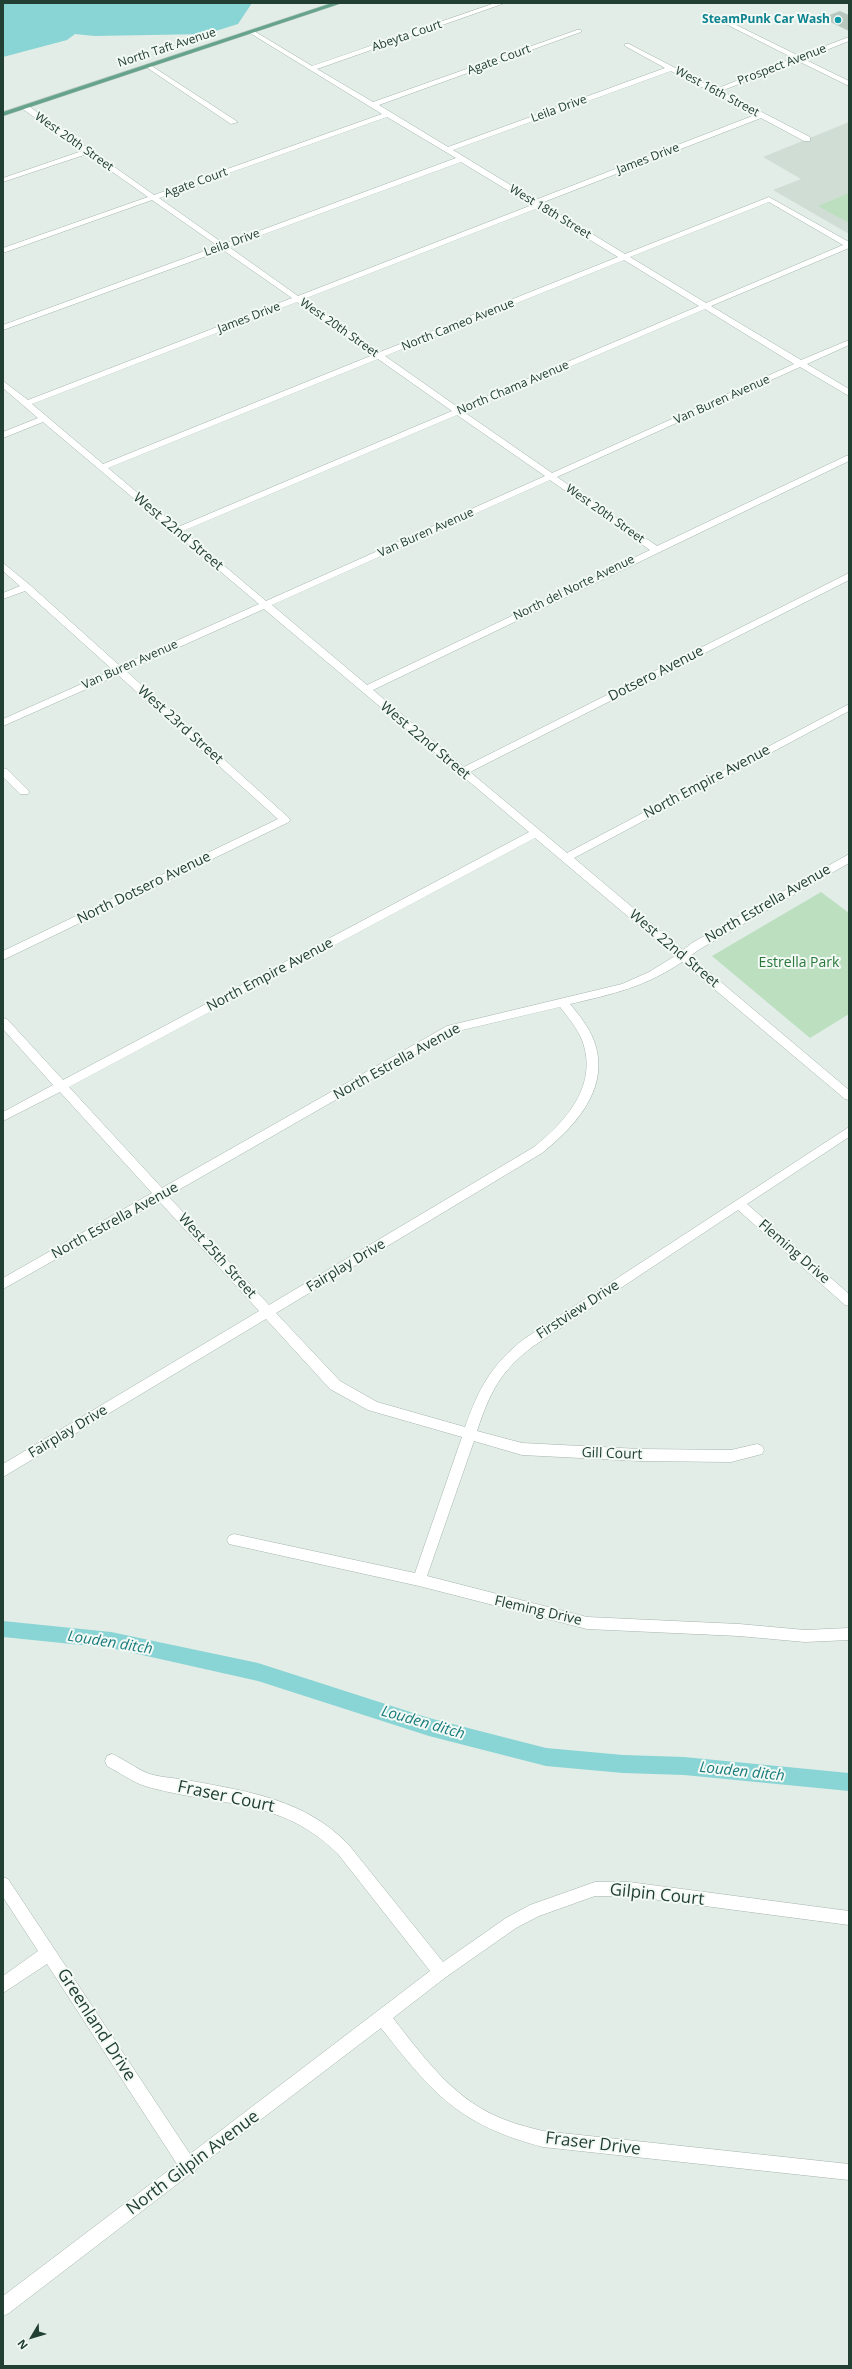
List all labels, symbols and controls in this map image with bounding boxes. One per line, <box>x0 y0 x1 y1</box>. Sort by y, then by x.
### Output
place label: SteamPunk Car Wash <box>702 13 830 27</box>
marker: SteamPunk Car Wash <box>833 15 843 25</box>
street label: Abeyta Court <box>370 17 444 55</box>
street label: North Taft Avenue <box>116 25 218 71</box>
street label: Prospect Avenue <box>736 41 828 89</box>
street label: Agate Court <box>465 42 533 78</box>
street label: West 16th Street <box>673 64 761 120</box>
street label: Leila Drive <box>529 92 589 126</box>
street label: West 20th Street <box>32 109 116 175</box>
street label: James Drive <box>615 140 681 178</box>
street label: Agate Court <box>162 165 230 201</box>
street label: West 18th Street <box>506 182 594 242</box>
street label: Leila Drive <box>202 226 262 260</box>
street label: West 20th Street <box>297 295 381 361</box>
street label: North Cameo Avenue <box>400 296 516 354</box>
street label: James Drive <box>216 299 282 337</box>
street label: North Chama Avenue <box>455 358 571 418</box>
street label: Van Buren Avenue <box>672 372 772 428</box>
street label: West 20th Street <box>563 481 647 547</box>
street label: West 22nd Street <box>130 490 226 574</box>
street label: Van Buren Avenue <box>376 505 476 561</box>
street label: North del Norte Avenue <box>511 552 637 624</box>
street label: Van Buren Avenue <box>80 637 180 693</box>
street label: Dotsero Avenue <box>606 643 706 705</box>
street label: West 23rd Street <box>134 682 226 768</box>
street label: West 22nd Street <box>377 699 473 783</box>
street label: North Empire Avenue <box>641 742 773 822</box>
street label: North Dotsero Avenue <box>74 848 214 928</box>
street label: North Estrella Avenue <box>702 861 834 947</box>
street label: West 22nd Street <box>626 907 722 991</box>
street label: North Empire Avenue <box>204 935 336 1015</box>
park label: Estrella Park <box>759 955 839 971</box>
street label: North Estrella Avenue <box>331 1020 463 1104</box>
street label: North Estrella Avenue <box>49 1179 181 1263</box>
street label: West 25th Street <box>174 1210 260 1302</box>
street label: Fleming Drive <box>755 1216 833 1288</box>
street label: Fairplay Drive <box>304 1236 388 1296</box>
street label: Firstview Drive <box>533 1277 623 1343</box>
street label: Fairplay Drive <box>26 1402 110 1462</box>
street label: Gill Court <box>581 1445 643 1463</box>
street label: Fleming Drive <box>493 1593 583 1629</box>
water label: Louden ditch <box>66 1627 154 1659</box>
water label: Louden ditch <box>379 1703 467 1743</box>
water label: Louden ditch <box>698 1759 786 1785</box>
street label: Fraser Court <box>176 1777 276 1817</box>
street label: Gilpin Court <box>609 1880 705 1910</box>
street label: Greenland Drive <box>52 1965 140 2085</box>
street label: North Gilpin Avenue <box>123 2107 263 2219</box>
street label: Fraser Drive <box>544 2128 642 2160</box>
north arrow <box>12 2317 52 2357</box>
text: N <box>13 2337 31 2353</box>

